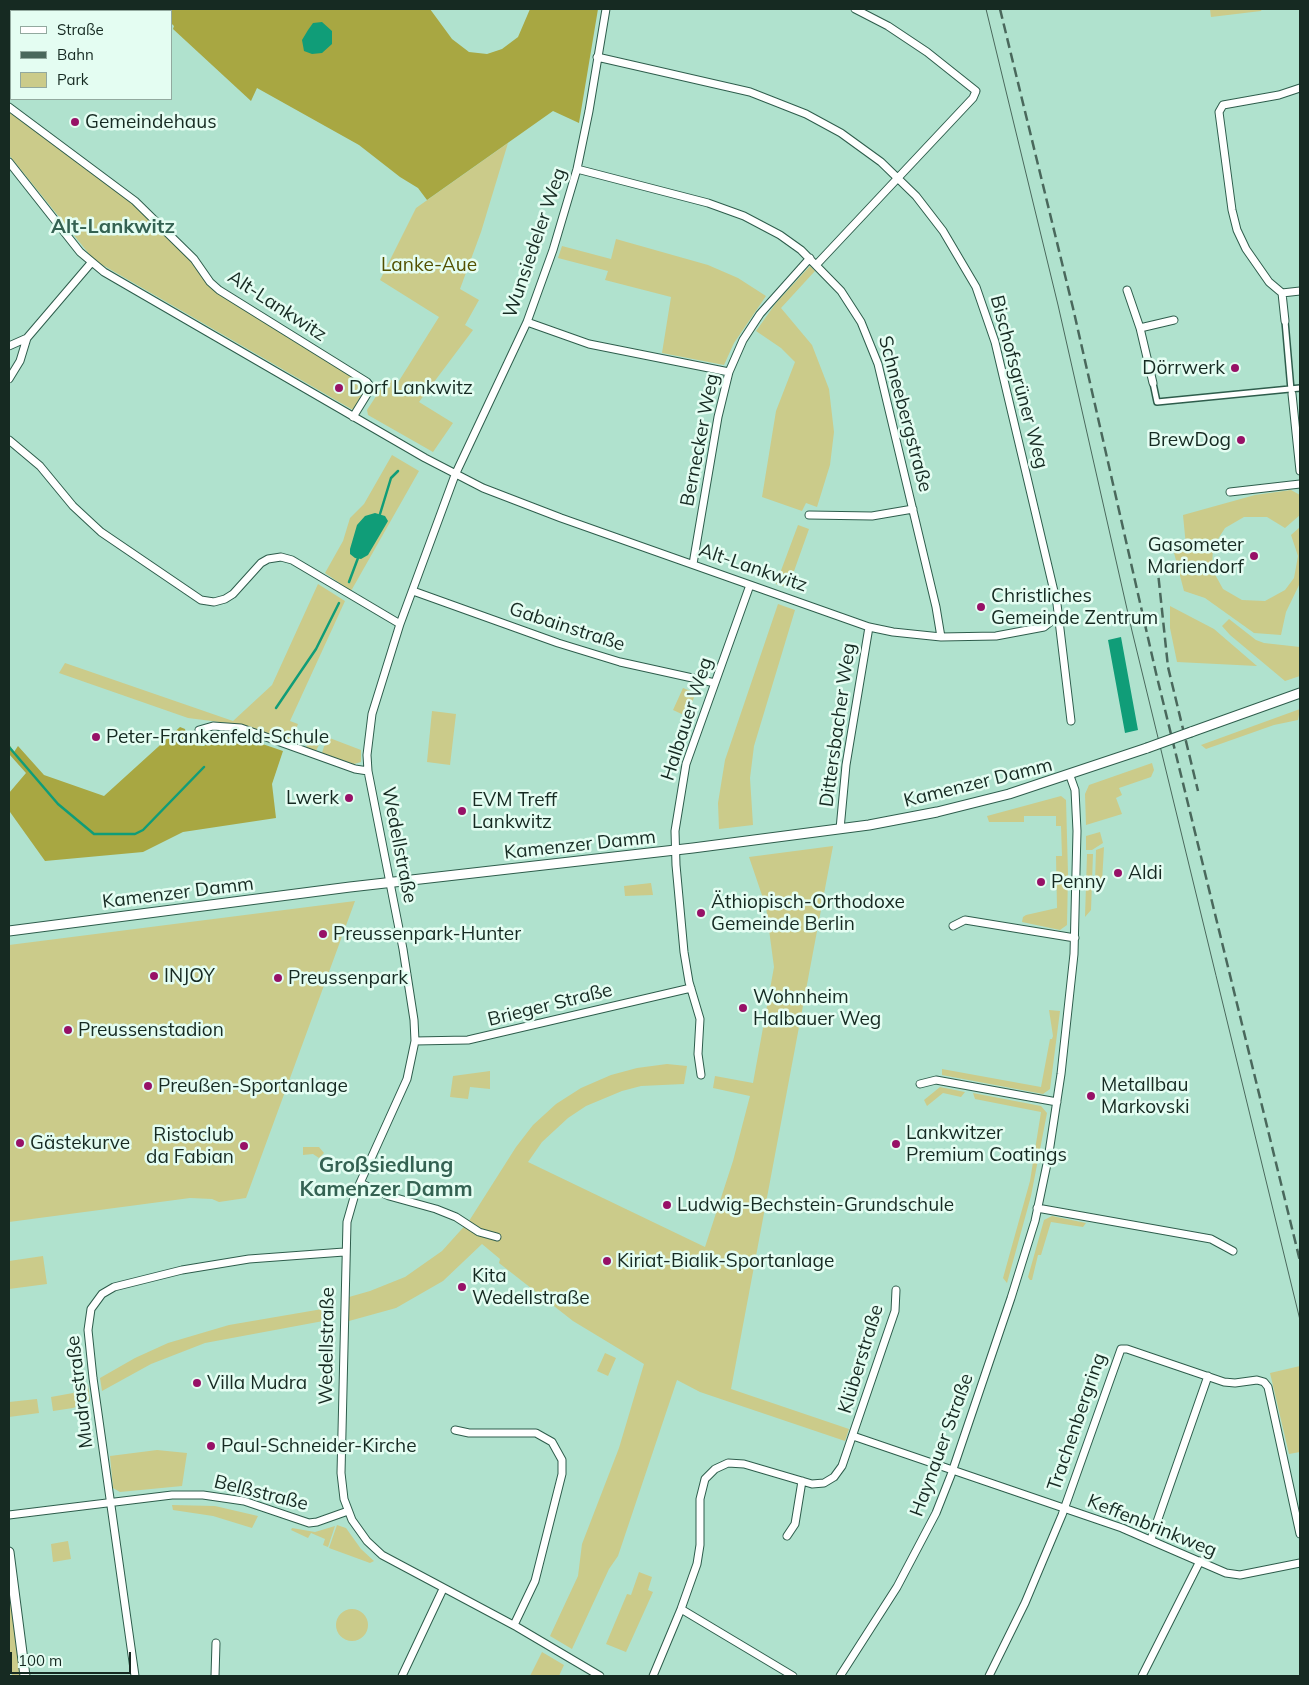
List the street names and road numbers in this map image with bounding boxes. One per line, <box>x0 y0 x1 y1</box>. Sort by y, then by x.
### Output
street label: Wunsiedeler Weg <box>499 165 571 321</box>
street label: Alt-Lankwitz <box>223 266 331 346</box>
street label: Bischofsgrüner Weg <box>985 293 1053 471</box>
street label: Schneebergstraße <box>873 333 937 495</box>
street label: Bernecker Weg <box>676 372 724 508</box>
street label: Alt-Lankwitz <box>696 539 810 597</box>
street label: Gabainstraße <box>506 598 628 656</box>
street label: Dittersbacher Weg <box>815 641 861 809</box>
street label: Halbauer Weg <box>656 654 718 784</box>
street label: Kamenzer Damm <box>901 754 1055 812</box>
street label: Wedellstraße <box>377 785 421 905</box>
street label: Kamenzer Damm <box>503 826 657 864</box>
street label: Kamenzer Damm <box>101 872 255 914</box>
street label: Brieger Straße <box>485 979 615 1031</box>
street label: Wedellstraße <box>315 1287 339 1405</box>
street label: Klüberstraße <box>834 1302 888 1416</box>
street label: Mudrastraße <box>62 1334 98 1450</box>
street label: Trachenbergring <box>1043 1350 1111 1494</box>
street label: Haynauer Straße <box>906 1370 978 1520</box>
street label: Belßstraße <box>212 1470 310 1516</box>
street label: Keffenbrinkweg <box>1084 1490 1220 1562</box>

